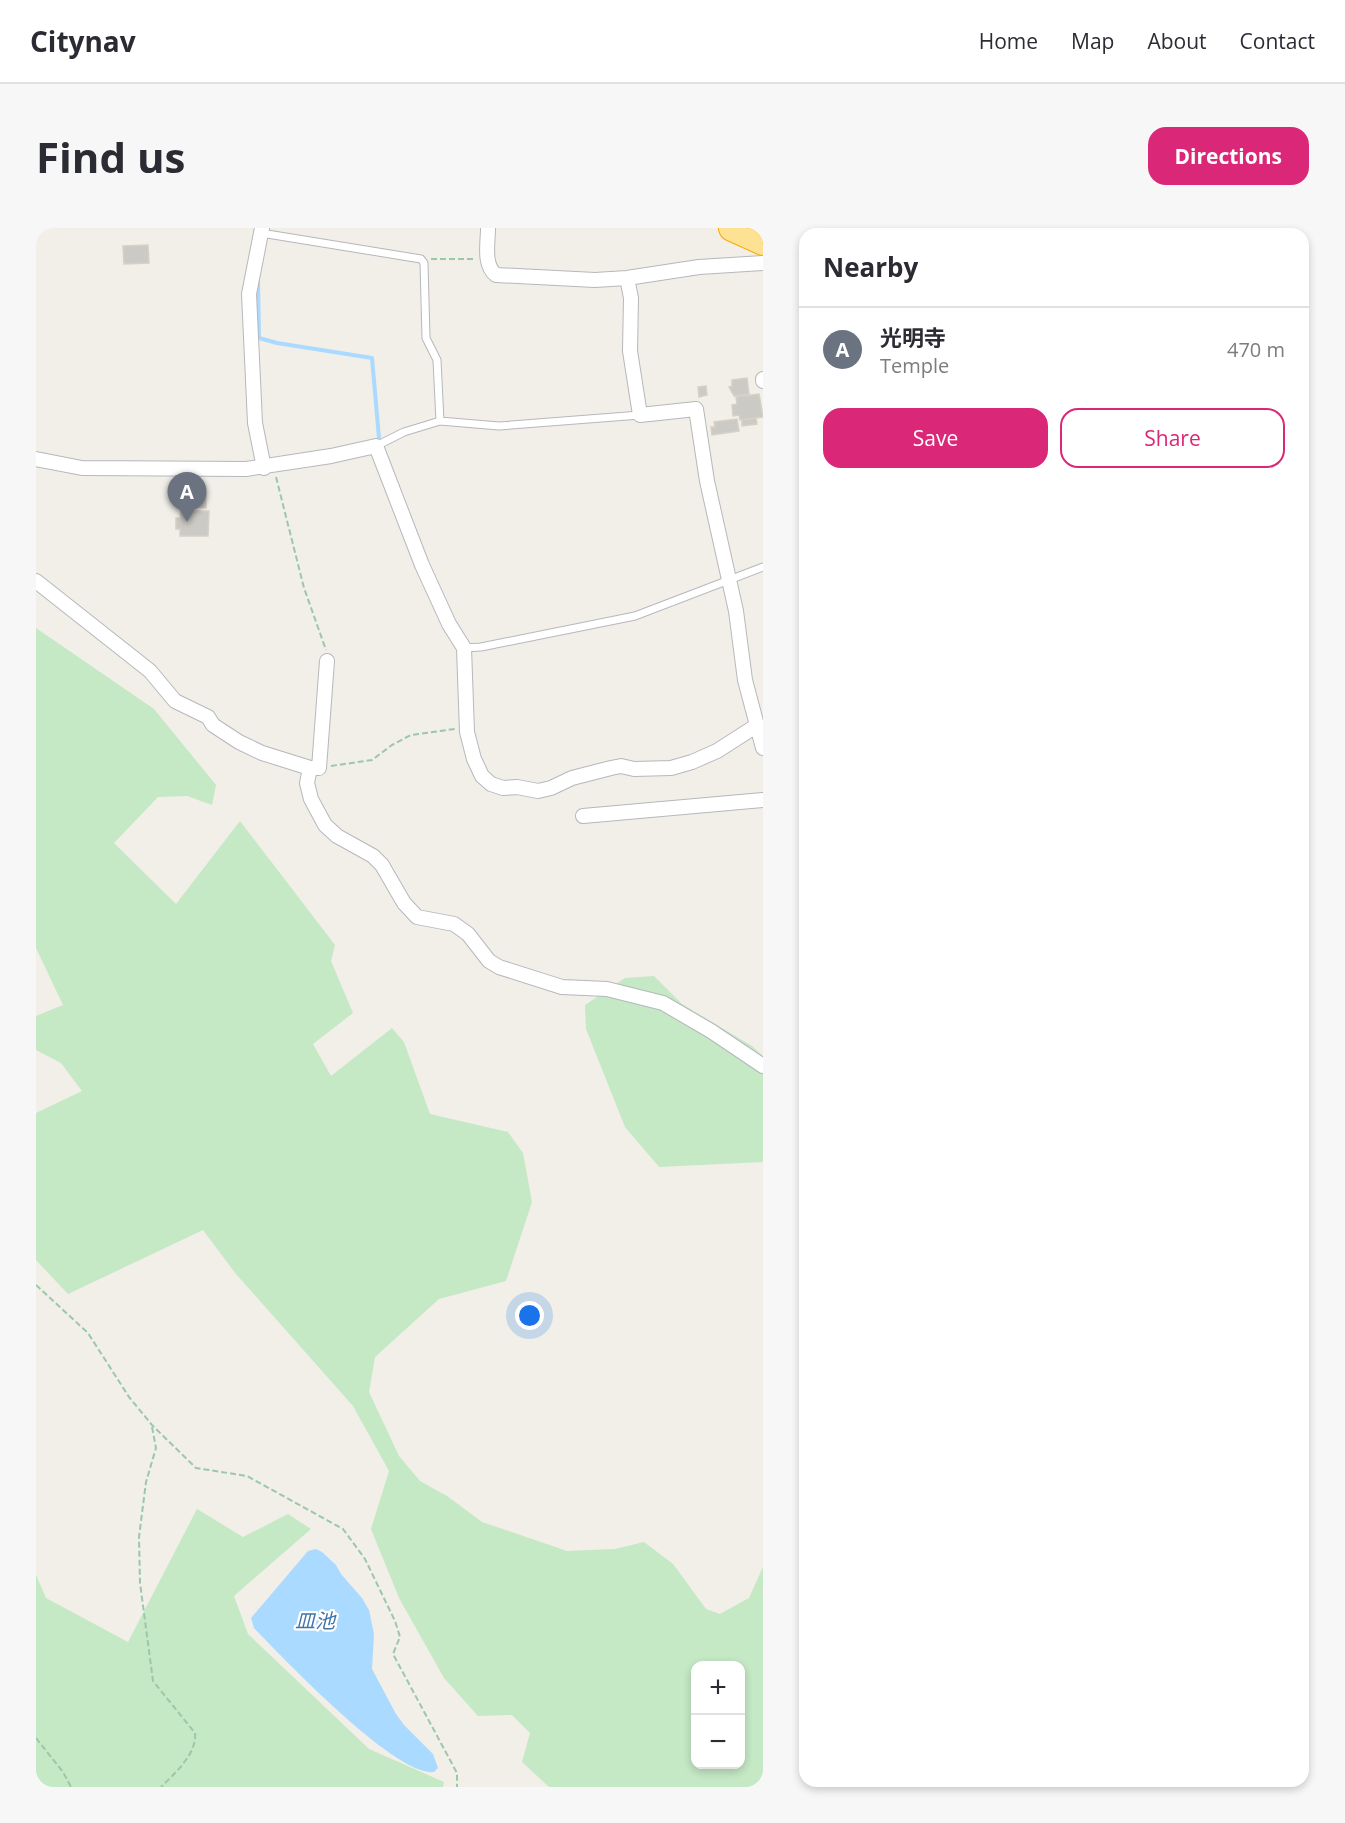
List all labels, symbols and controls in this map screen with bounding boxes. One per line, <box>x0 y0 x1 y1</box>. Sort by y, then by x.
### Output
text: Citynav <box>30 22 136 60</box>
text: Home <box>979 27 1038 55</box>
text: Map <box>1071 27 1114 55</box>
text: About <box>1147 27 1207 55</box>
text: Contact <box>1240 27 1315 55</box>
button: Directions <box>1148 127 1309 185</box>
text: Find us <box>36 128 185 185</box>
text: Nearby <box>823 249 918 285</box>
text: 光明寺 <box>880 322 946 352</box>
text: A <box>836 336 849 363</box>
text: 470 m <box>1227 336 1285 363</box>
text: Temple <box>880 352 949 379</box>
button: Save <box>823 408 1048 468</box>
button: Share <box>1060 408 1285 468</box>
pin: A <box>168 472 206 522</box>
your location <box>515 1301 544 1330</box>
water label: 皿池 <box>295 1607 337 1634</box>
map controls <box>691 1661 745 1769</box>
button: + <box>691 1661 745 1715</box>
button: − <box>691 1715 745 1769</box>

